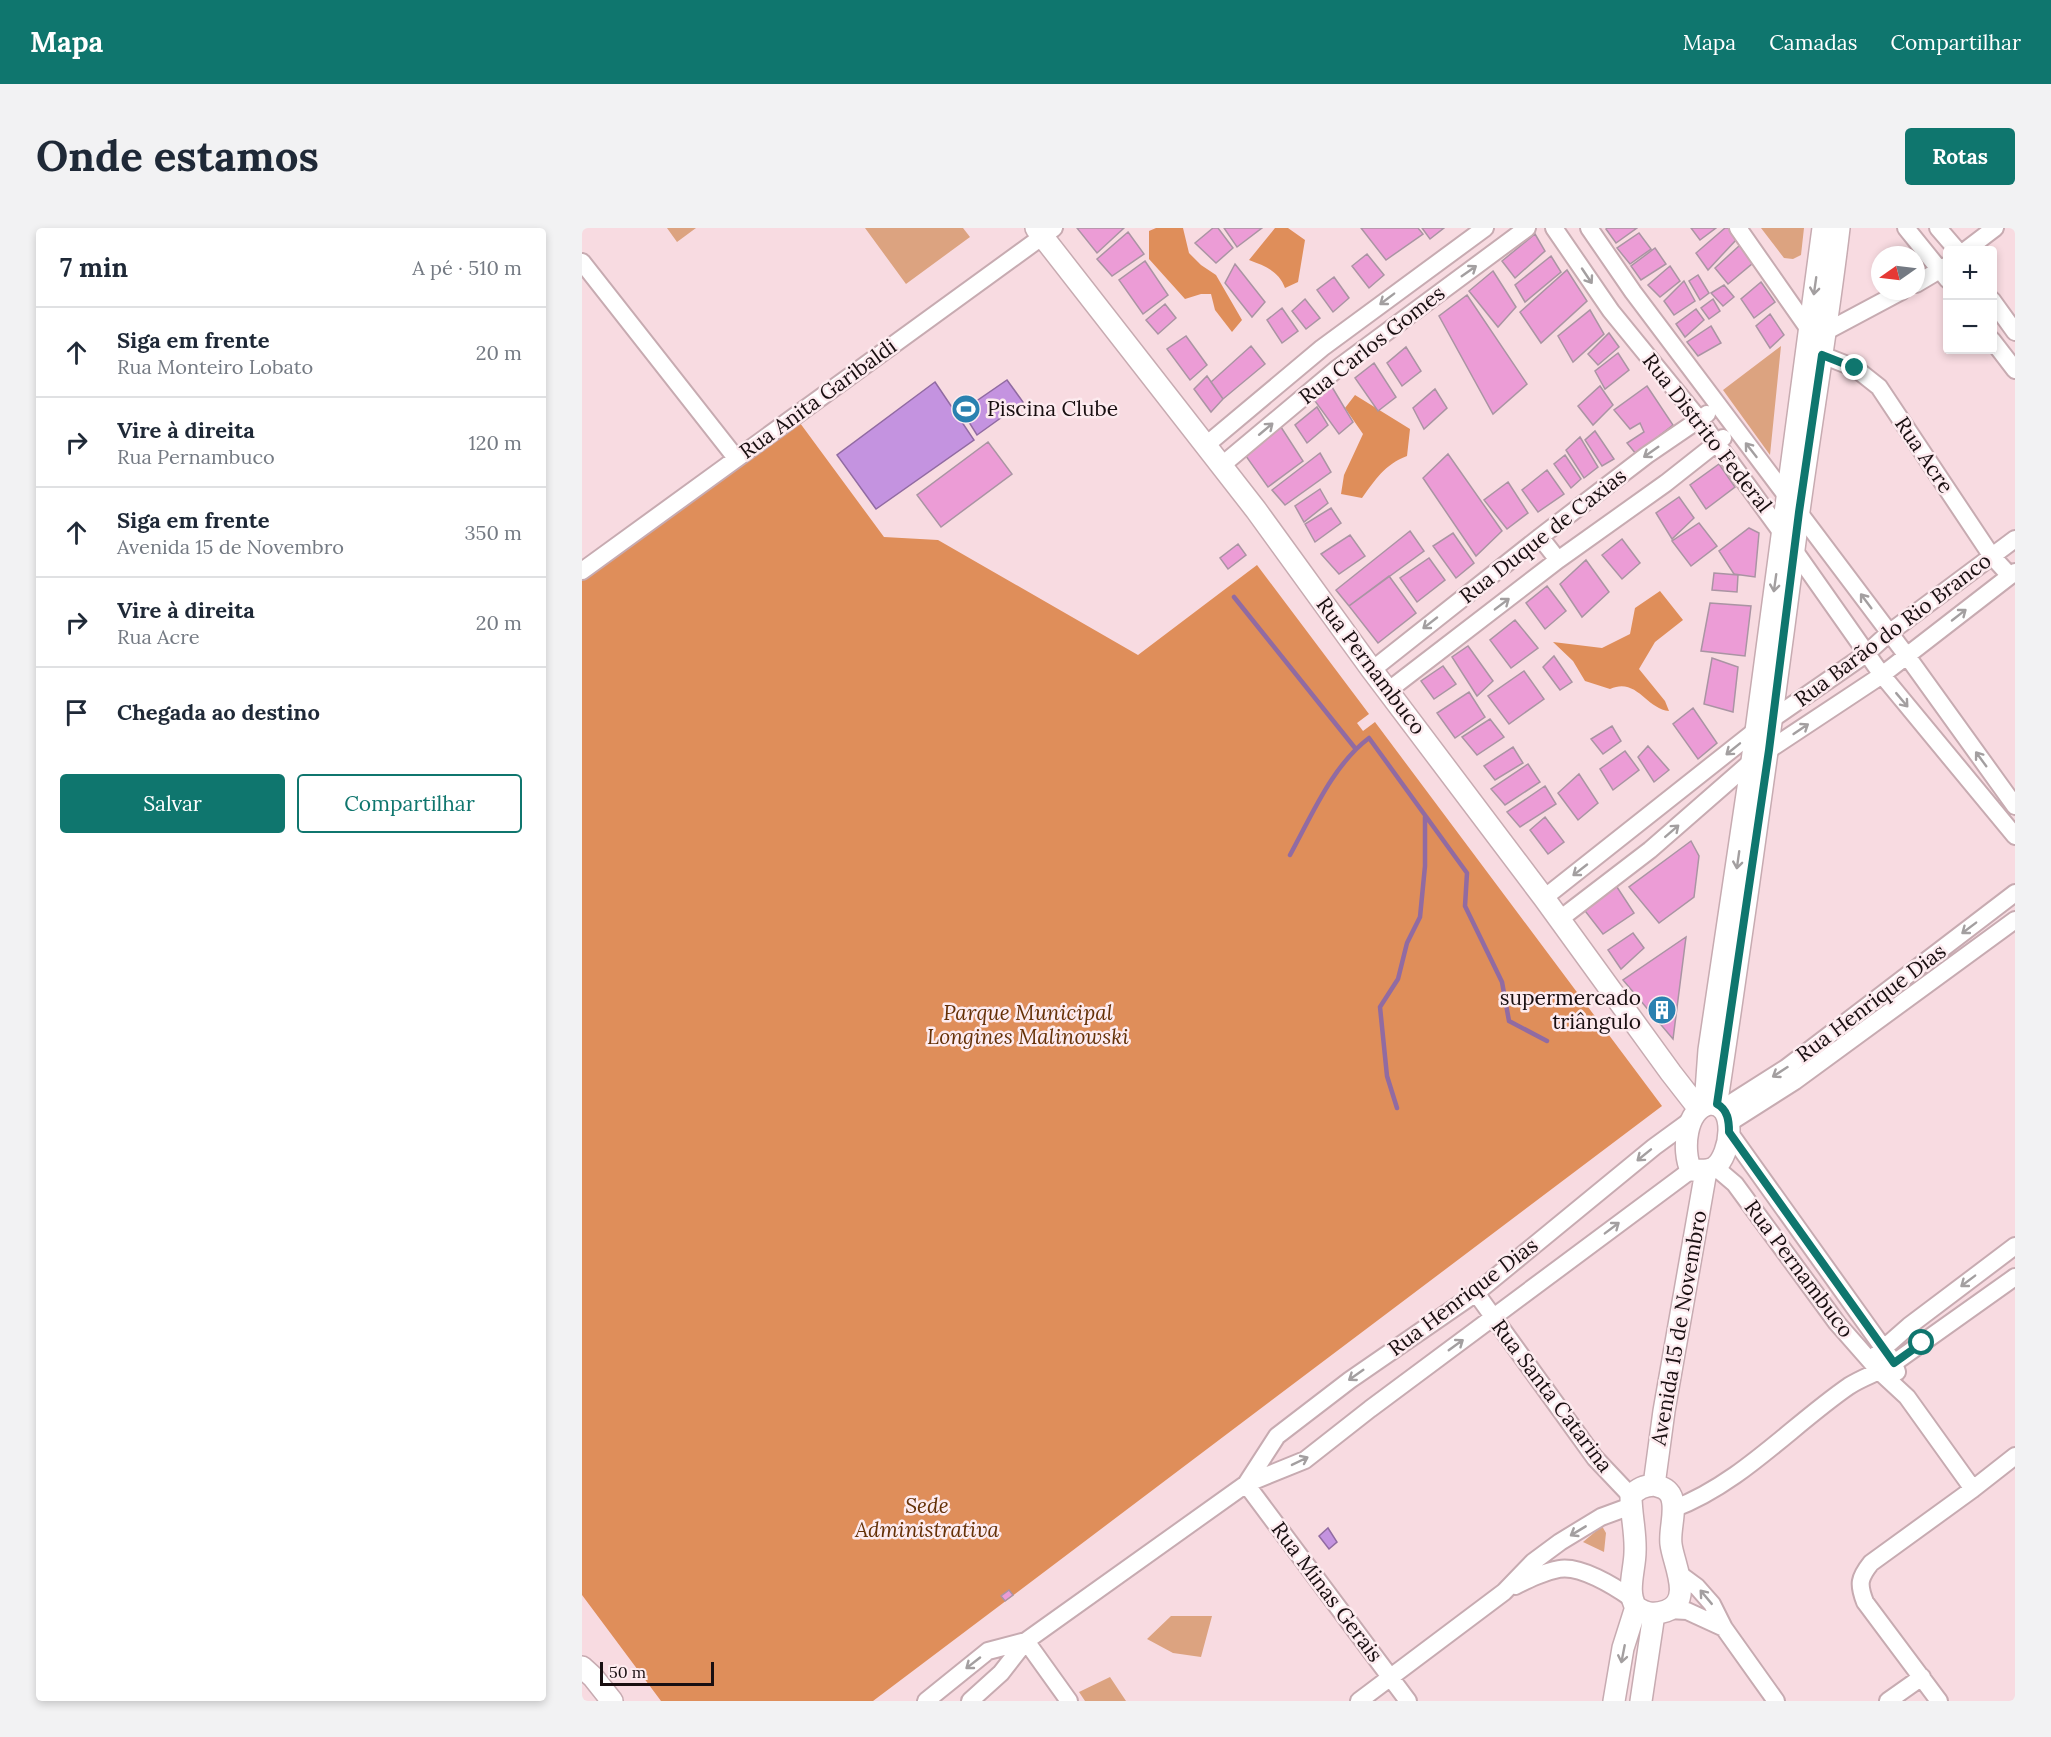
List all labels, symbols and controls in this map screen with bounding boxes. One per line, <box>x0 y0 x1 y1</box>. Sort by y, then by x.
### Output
text: Mapa <box>30 24 103 60</box>
text: Mapa <box>1683 29 1736 56</box>
text: Camadas <box>1769 29 1857 56</box>
text: Compartilhar <box>1890 29 2021 56</box>
button: Rotas <box>1905 128 2015 185</box>
text: Onde estamos <box>36 129 319 183</box>
north arrow <box>1871 246 1925 300</box>
map controls <box>1943 246 1997 354</box>
button: + <box>1943 246 1997 300</box>
text: 7 min <box>60 251 128 284</box>
text: A pé · 510 m <box>412 255 522 280</box>
one-way arrow <box>1461 265 1477 277</box>
one-way arrow <box>1581 268 1593 284</box>
one-way arrow <box>1809 276 1820 295</box>
street label: Rua Carlos Gomes <box>1293 279 1450 410</box>
one-way arrow <box>1379 293 1395 306</box>
button: − <box>1943 300 1997 354</box>
text: Siga em frente <box>117 326 270 354</box>
street label: Rua Anita Garibaldi <box>734 332 902 465</box>
icon: ahead <box>60 336 93 369</box>
text: 20 m <box>476 340 522 365</box>
street label: Rua Distrito Federal <box>1637 348 1778 518</box>
text: Rua Monteiro Lobato <box>117 354 313 379</box>
route end <box>1841 354 1867 380</box>
sports icon: Piscina Clube <box>950 393 982 425</box>
place label: Piscina Clube <box>987 395 1118 422</box>
street label: Rua Acre <box>1889 411 1960 498</box>
text: Vire à direita <box>117 416 255 444</box>
one-way arrow <box>1258 422 1274 435</box>
icon: right <box>60 426 93 459</box>
text: 120 m <box>468 430 522 455</box>
one-way arrow <box>1744 442 1757 458</box>
text: Rua Pernambuco <box>117 444 275 469</box>
one-way arrow <box>1643 446 1659 458</box>
street label: Rua Duque de Caxias <box>1454 462 1632 609</box>
text: Siga em frente <box>117 506 270 534</box>
icon: ahead <box>60 516 93 549</box>
text: 350 m <box>464 520 522 545</box>
text: Avenida 15 de Novembro <box>117 534 344 559</box>
street label: Rua Barão do Rio Branco <box>1789 547 1997 712</box>
one-way arrow <box>1770 573 1781 593</box>
street label: Rua Pernambuco <box>1311 591 1432 740</box>
one-way arrow <box>1859 594 1872 610</box>
text: Vire à direita <box>117 596 255 624</box>
one-way arrow <box>1493 597 1509 610</box>
icon: right <box>60 606 93 639</box>
one-way arrow <box>1951 608 1967 621</box>
text: 20 m <box>476 610 522 635</box>
one-way arrow <box>1423 617 1439 630</box>
text: Rua Acre <box>117 624 200 649</box>
one-way arrow <box>1895 691 1908 707</box>
icon: arrive <box>60 696 93 729</box>
text: Chegada ao destino <box>117 698 320 726</box>
one-way arrow <box>1792 722 1809 734</box>
one-way arrow <box>1725 743 1741 756</box>
one-way arrow <box>1975 751 1987 767</box>
button: Salvar <box>60 774 285 833</box>
button: Compartilhar <box>297 774 522 833</box>
one-way arrow <box>1664 824 1679 838</box>
one-way arrow <box>1732 849 1743 869</box>
one-way arrow <box>1572 864 1588 877</box>
one-way arrow <box>1961 922 1977 935</box>
street label: Rua Henrique Dias <box>1790 937 1951 1068</box>
place label: supermercado triângulo <box>1500 984 1641 1035</box>
building icon: supermercado triângulo <box>1646 994 1678 1026</box>
park label: Parque Municipal Longines Malinowski <box>927 999 1129 1050</box>
one-way arrow <box>1771 1065 1788 1078</box>
one-way arrow <box>1636 1148 1652 1161</box>
street label: Rua Pernambuco <box>1739 1194 1860 1343</box>
street label: Avenida 15 de Novembro <box>1644 1208 1712 1449</box>
one-way arrow <box>1604 1222 1620 1235</box>
street label: Rua Henrique Dias <box>1382 1231 1543 1362</box>
one-way arrow <box>1961 1275 1977 1287</box>
street label: Rua Santa Catarina <box>1486 1314 1619 1478</box>
route start <box>1908 1329 1934 1355</box>
one-way arrow <box>1448 1339 1464 1352</box>
one-way arrow <box>1349 1369 1365 1381</box>
one-way arrow <box>1290 1455 1308 1467</box>
park label: Sede Administrativa <box>854 1492 999 1543</box>
street label: Rua Minas Gerais <box>1266 1516 1389 1667</box>
one-way arrow <box>1570 1526 1587 1538</box>
one-way arrow <box>1699 1589 1712 1605</box>
one-way arrow <box>1617 1643 1628 1663</box>
one-way arrow <box>965 1657 981 1670</box>
scale bar <box>600 1659 714 1686</box>
text: 50 m <box>609 1662 646 1682</box>

